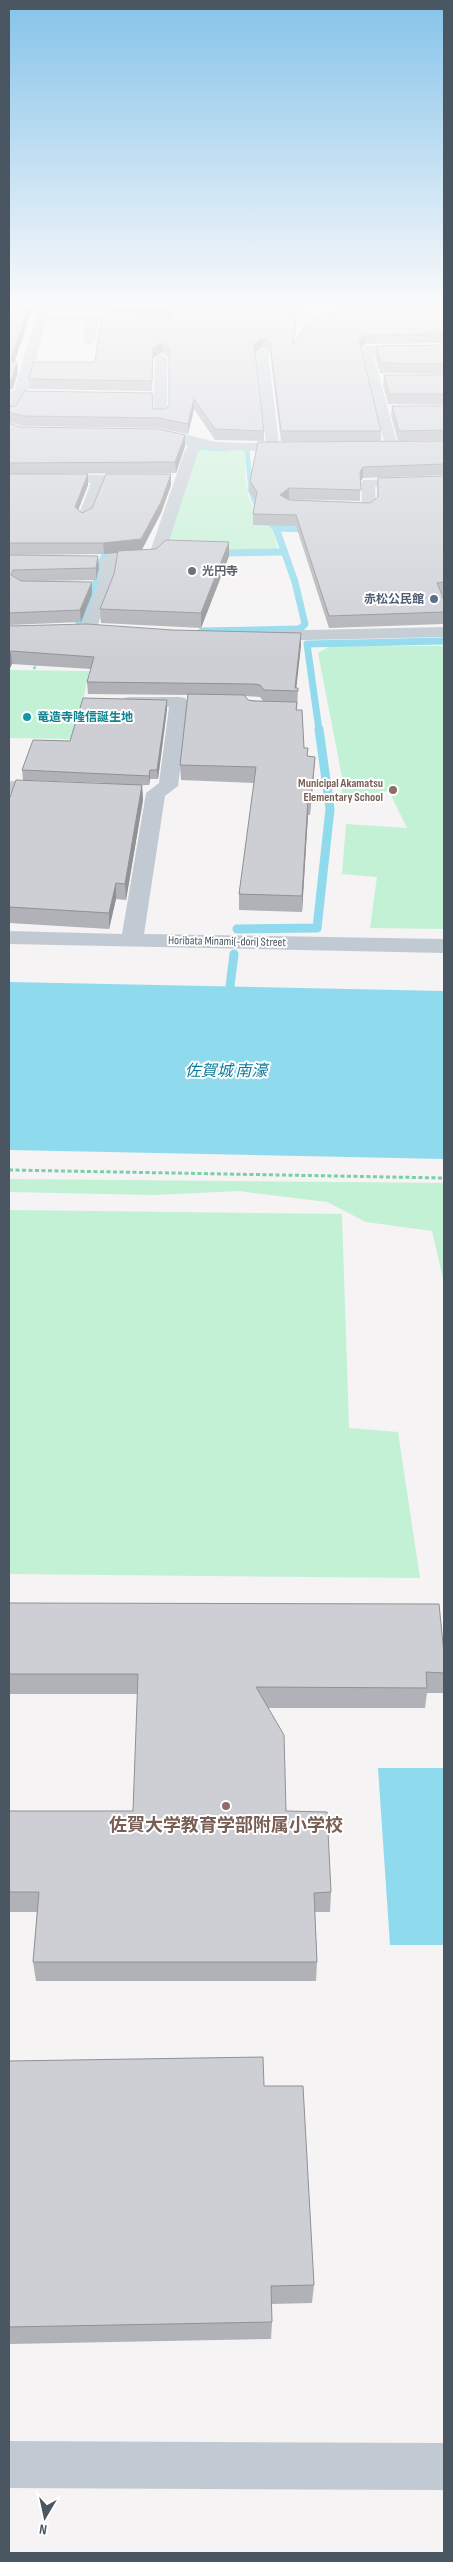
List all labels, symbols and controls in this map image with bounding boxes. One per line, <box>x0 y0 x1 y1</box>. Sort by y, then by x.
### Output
place label: 光円寺 <box>202 564 238 579</box>
marker: 光円寺 <box>186 565 198 577</box>
place label: 赤松公民館 <box>364 592 424 607</box>
marker: 赤松公民館 <box>428 593 440 605</box>
place label: 竜造寺隆信誕生地 <box>37 710 133 725</box>
marker: 竜造寺隆信誕生地 <box>21 711 33 723</box>
place label: Municipal Akamatsu Elementary School <box>298 776 383 805</box>
marker: Municipal Akamatsu Elementary School <box>387 784 399 796</box>
street label: Horibata Minami(-dori) Street <box>168 933 286 950</box>
water label: 佐賀城 南濠 <box>185 1062 270 1081</box>
marker: 佐賀大学教育学部附属小学校 <box>220 1800 232 1812</box>
place label: 佐賀大学教育学部附属小学校 <box>109 1815 343 1836</box>
north arrow <box>20 2492 70 2542</box>
text: N <box>38 2520 48 2538</box>

